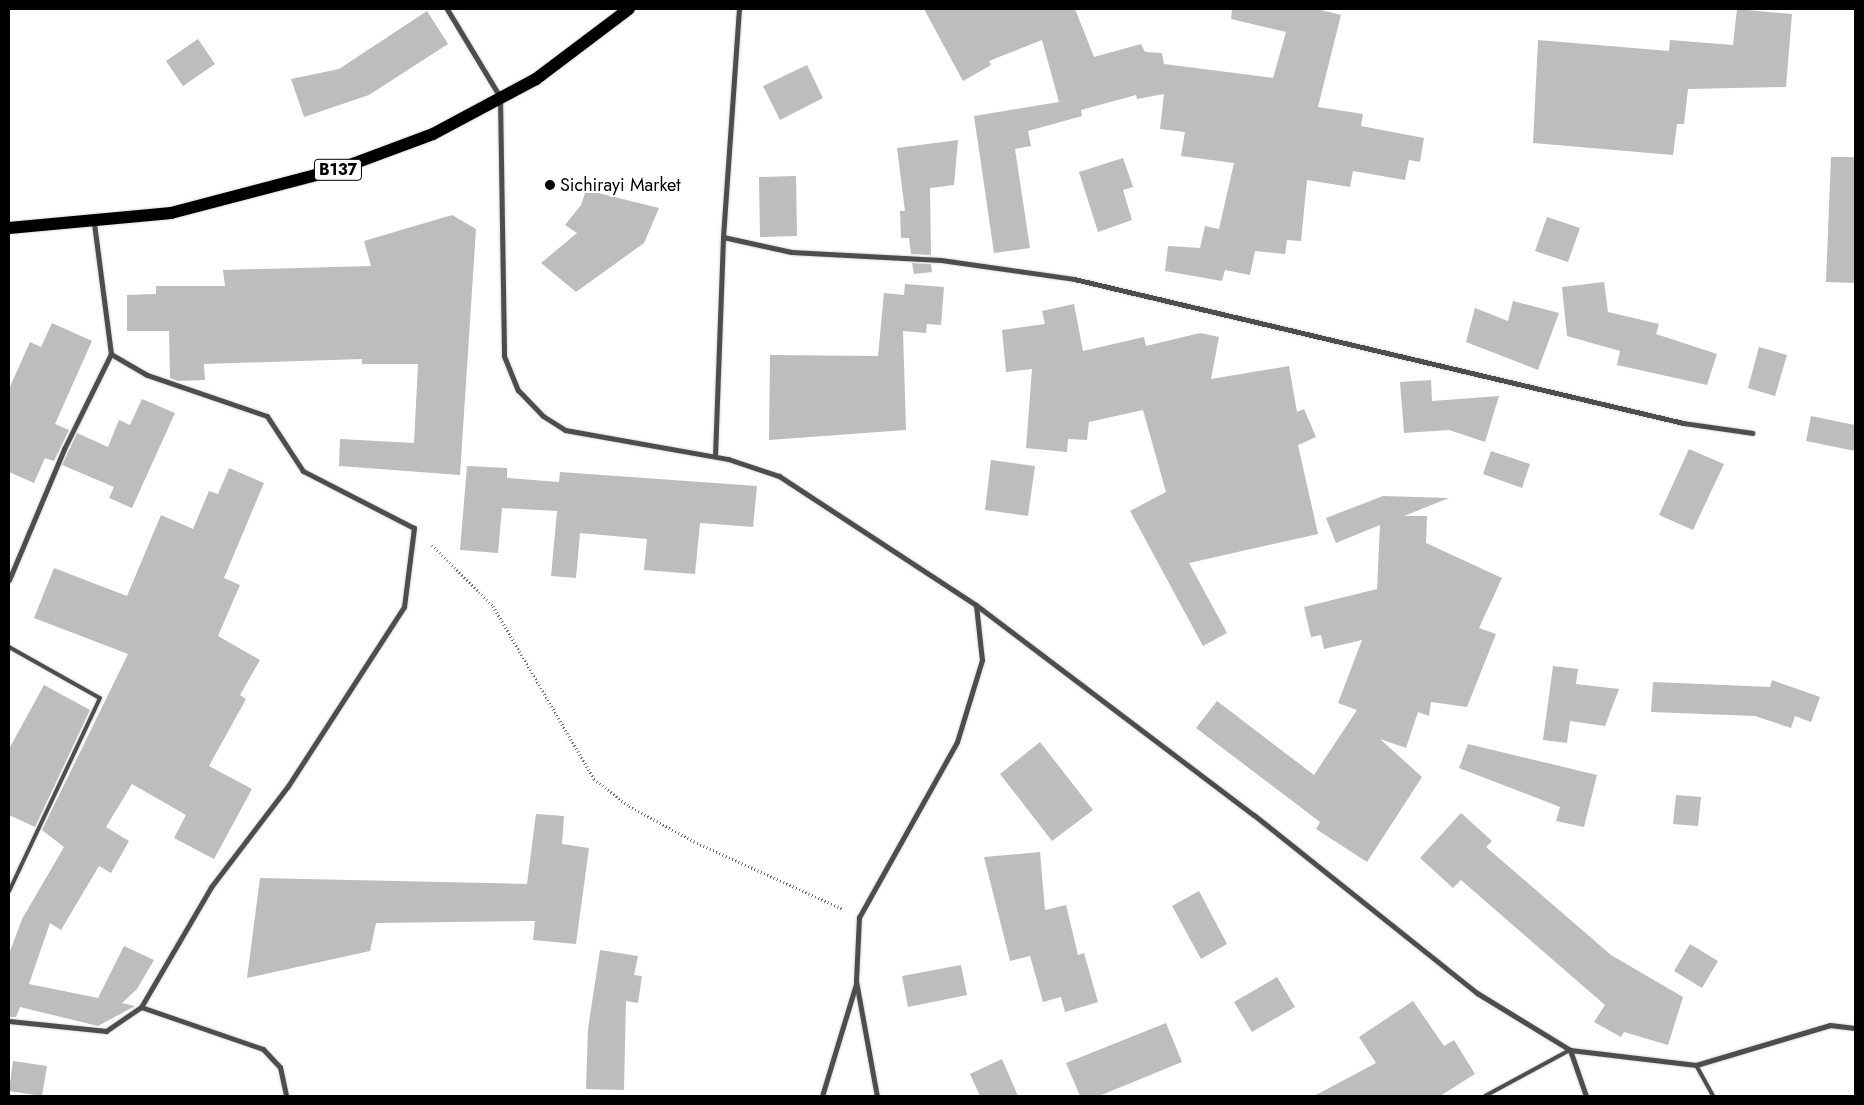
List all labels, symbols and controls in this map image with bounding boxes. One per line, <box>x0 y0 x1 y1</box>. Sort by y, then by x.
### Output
road number: B137 <box>313 156 363 184</box>
place label: Sichirayi Market <box>560 174 681 196</box>
marker: Sichirayi Market <box>544 179 556 191</box>

